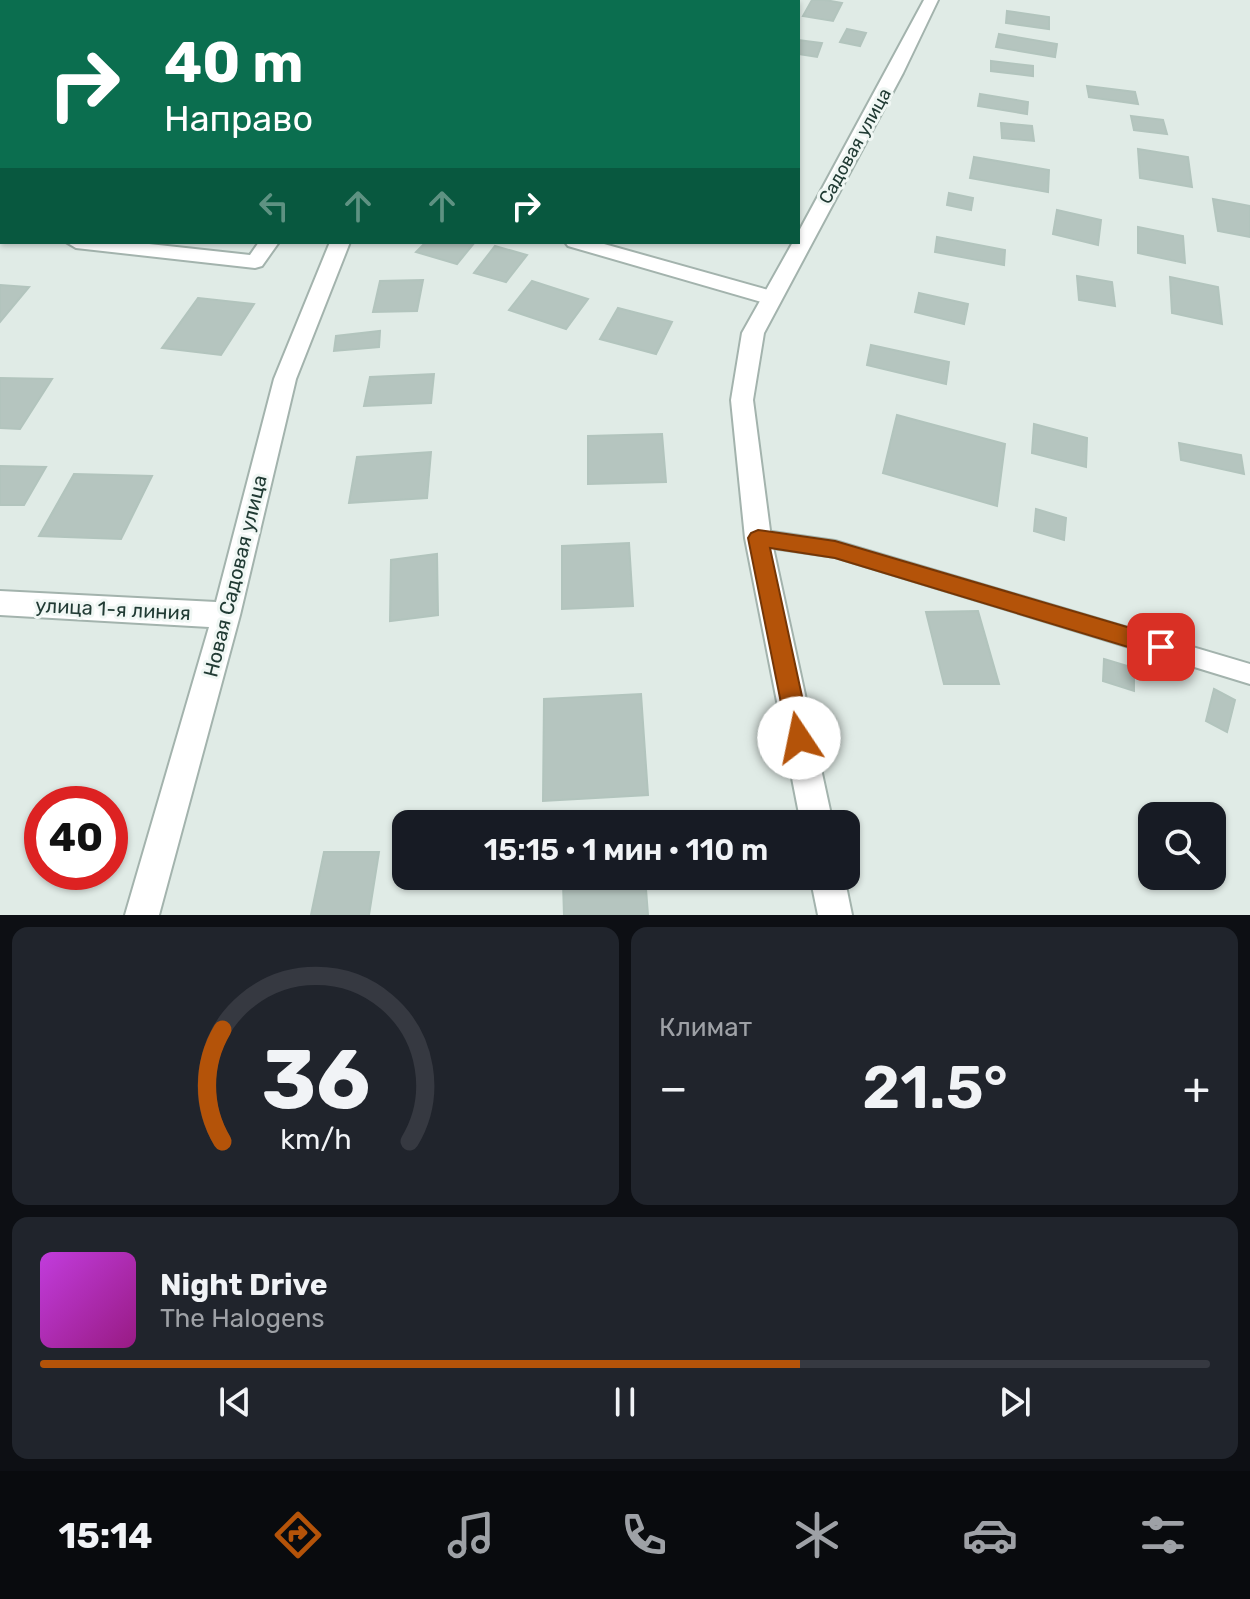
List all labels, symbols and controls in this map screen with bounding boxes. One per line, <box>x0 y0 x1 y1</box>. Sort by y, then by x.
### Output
text: 40 m <box>164 30 304 96</box>
icon: right <box>32 32 136 136</box>
street label: Садовая улица <box>814 84 896 208</box>
text: Направо <box>164 97 313 140</box>
icon: left <box>252 184 296 228</box>
icon: ahead <box>336 184 380 228</box>
icon: ahead <box>420 184 464 228</box>
icon: right <box>504 184 548 228</box>
street label: Новая Садовая улица <box>198 473 272 679</box>
street label: улица 1-я линия <box>35 593 191 625</box>
pin <box>1127 613 1195 681</box>
icon: arrive <box>1139 625 1183 669</box>
position arrow <box>757 696 841 780</box>
speed limit sign: 40 <box>24 786 128 890</box>
map controls <box>1138 802 1226 890</box>
button: search <box>1138 802 1226 890</box>
text: 15:15 · 1 мин · 110 m <box>484 832 768 868</box>
text: Климат <box>659 1012 752 1043</box>
text: 36 <box>261 1030 370 1129</box>
text: 21.5° <box>862 1052 1008 1123</box>
text: − <box>659 1062 688 1114</box>
text: + <box>1183 1062 1210 1114</box>
text: km/h <box>280 1122 351 1156</box>
text: Night Drive <box>160 1267 328 1303</box>
text: The Halogens <box>160 1303 325 1334</box>
icon: previous <box>213 1380 257 1424</box>
icon: pause <box>603 1380 647 1424</box>
icon: next <box>993 1380 1037 1424</box>
icon: directions <box>270 1507 326 1563</box>
icon: music <box>443 1507 499 1563</box>
icon: phone <box>616 1507 672 1563</box>
icon: climate <box>789 1507 845 1563</box>
icon: car <box>962 1507 1018 1563</box>
icon: filters <box>1135 1507 1191 1563</box>
text: 15:14 <box>59 1514 153 1557</box>

